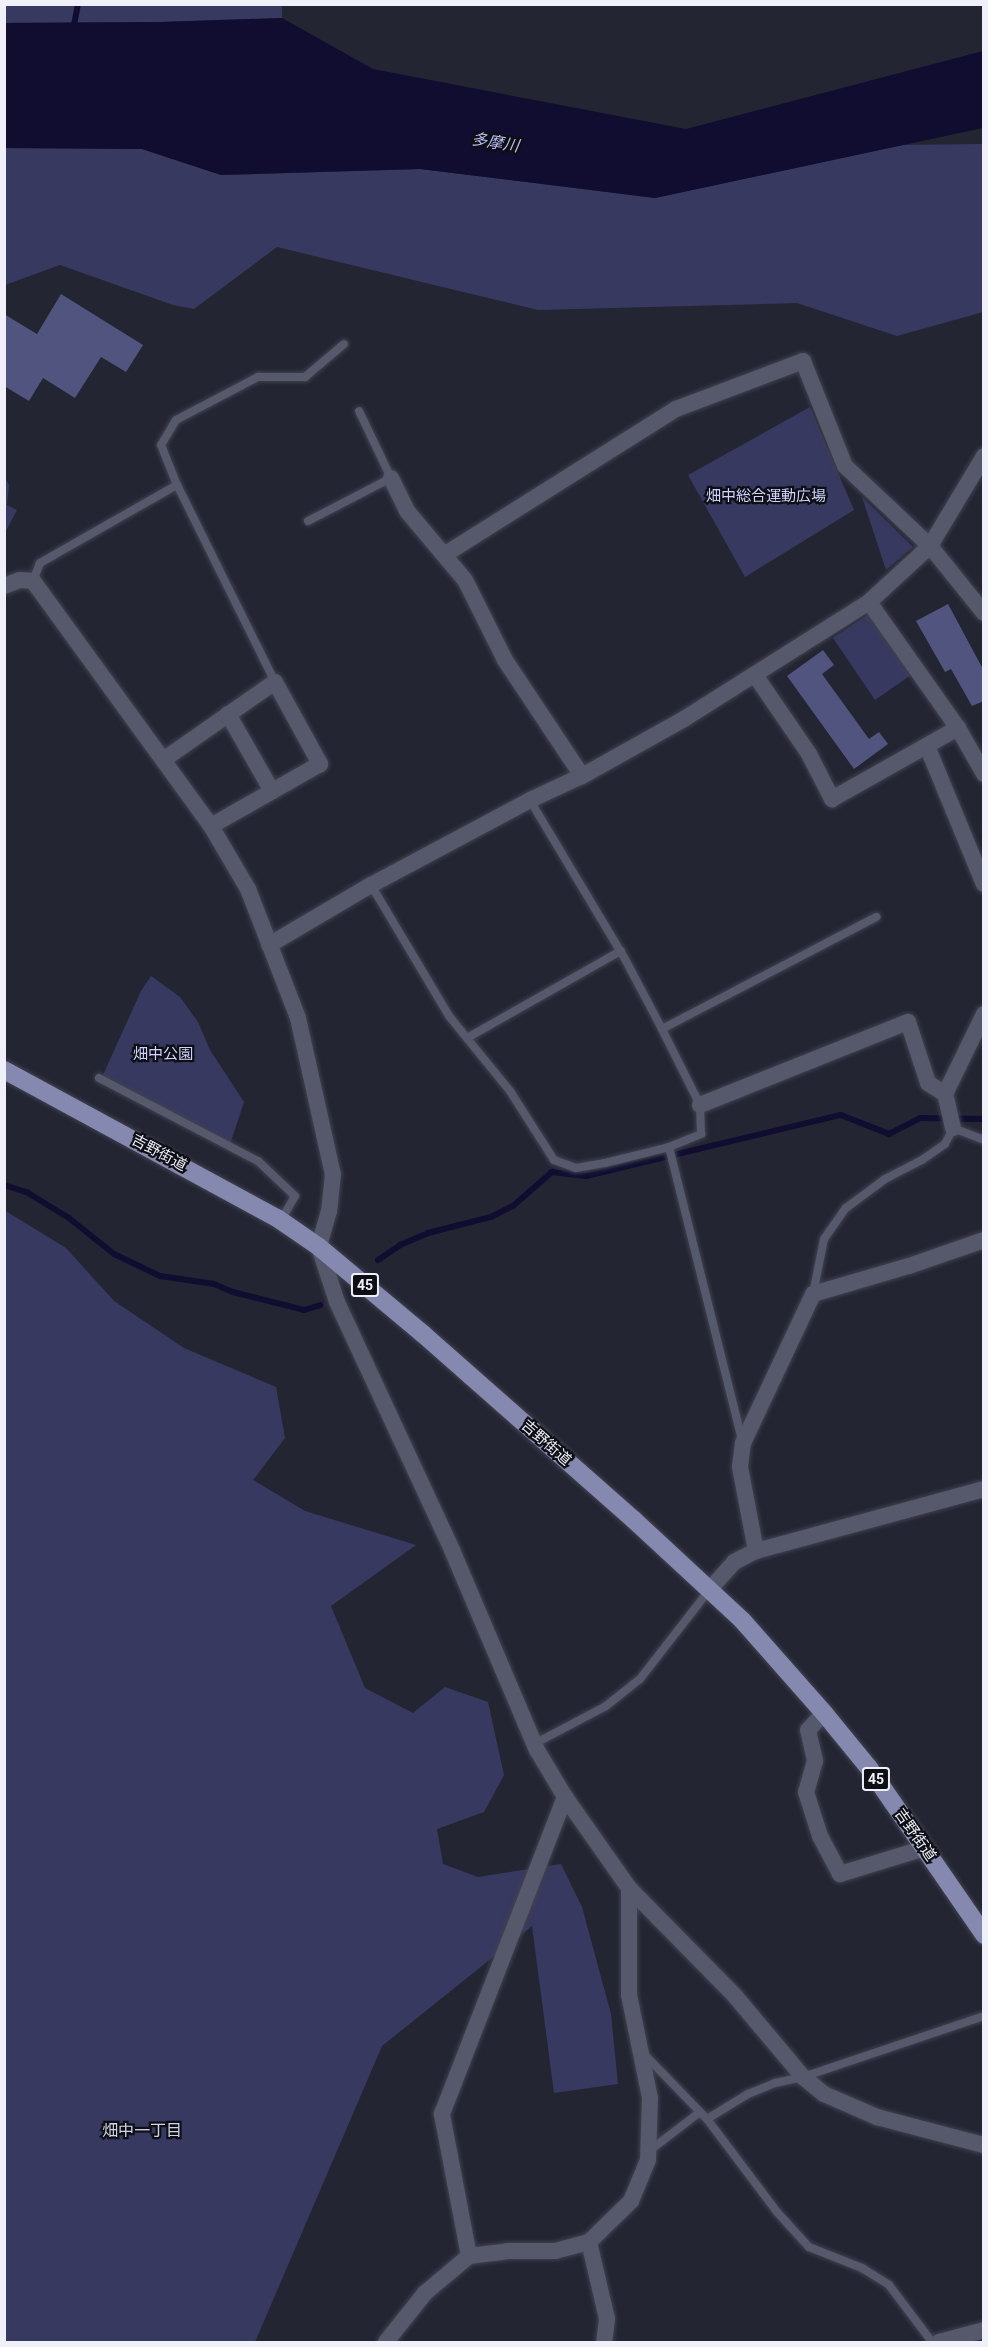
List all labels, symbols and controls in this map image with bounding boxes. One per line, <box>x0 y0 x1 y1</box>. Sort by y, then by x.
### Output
water label: 多摩川 <box>470 130 520 156</box>
park label: 畑中総合運動広場 <box>706 488 826 506</box>
park label: 畑中公園 <box>133 1046 193 1064</box>
street label: 吉野街道 <box>128 1131 190 1175</box>
road number: 45 <box>350 1274 380 1296</box>
street label: 吉野街道 <box>517 1417 575 1469</box>
road number: 45 <box>861 1768 891 1790</box>
street label: 吉野街道 <box>890 1805 940 1865</box>
district label: 畑中一丁目 <box>102 2121 182 2141</box>

